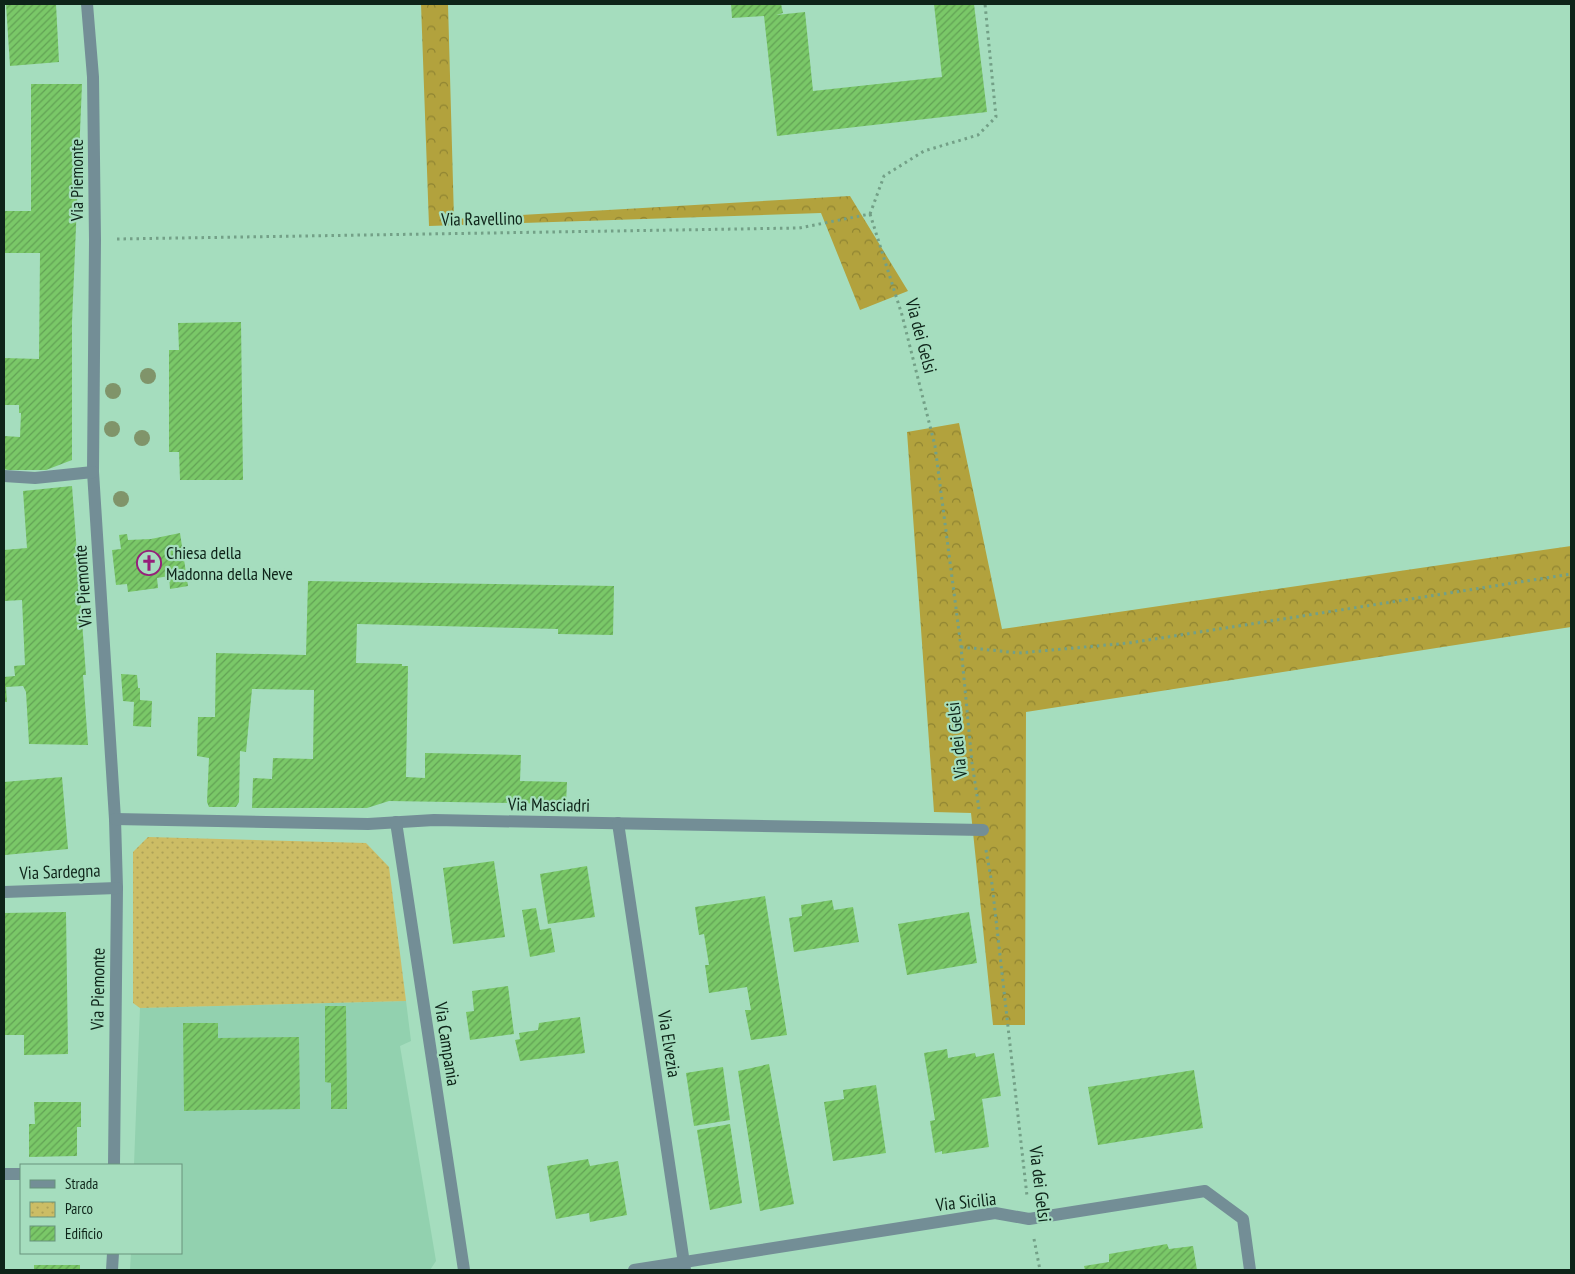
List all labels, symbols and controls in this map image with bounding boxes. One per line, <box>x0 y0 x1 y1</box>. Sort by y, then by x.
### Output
street label: Via Piemonte <box>65 139 88 222</box>
street label: Via Ravellino <box>440 206 523 231</box>
street label: Via dei Gelsi <box>900 295 943 376</box>
place label: Chiesa della Madonna della Neve <box>166 541 293 585</box>
street label: Via Piemonte <box>68 544 97 629</box>
church icon: Chiesa della Madonna della Neve <box>136 550 162 576</box>
street label: Via dei Gelsi <box>941 701 972 780</box>
street label: Via Masciadri <box>507 792 590 817</box>
street label: Via Sardegna <box>18 859 101 884</box>
street label: Via Piemonte <box>85 948 110 1031</box>
street label: Via Campania <box>429 1000 465 1087</box>
street label: Via Elvezia <box>653 1008 686 1079</box>
street label: Via dei Gelsi <box>1024 1143 1057 1223</box>
legend <box>20 1164 182 1254</box>
text: Strada <box>65 1174 98 1193</box>
street label: Via Sicilia <box>934 1187 997 1216</box>
text: Parco <box>65 1199 93 1218</box>
text: Edificio <box>65 1224 103 1243</box>

